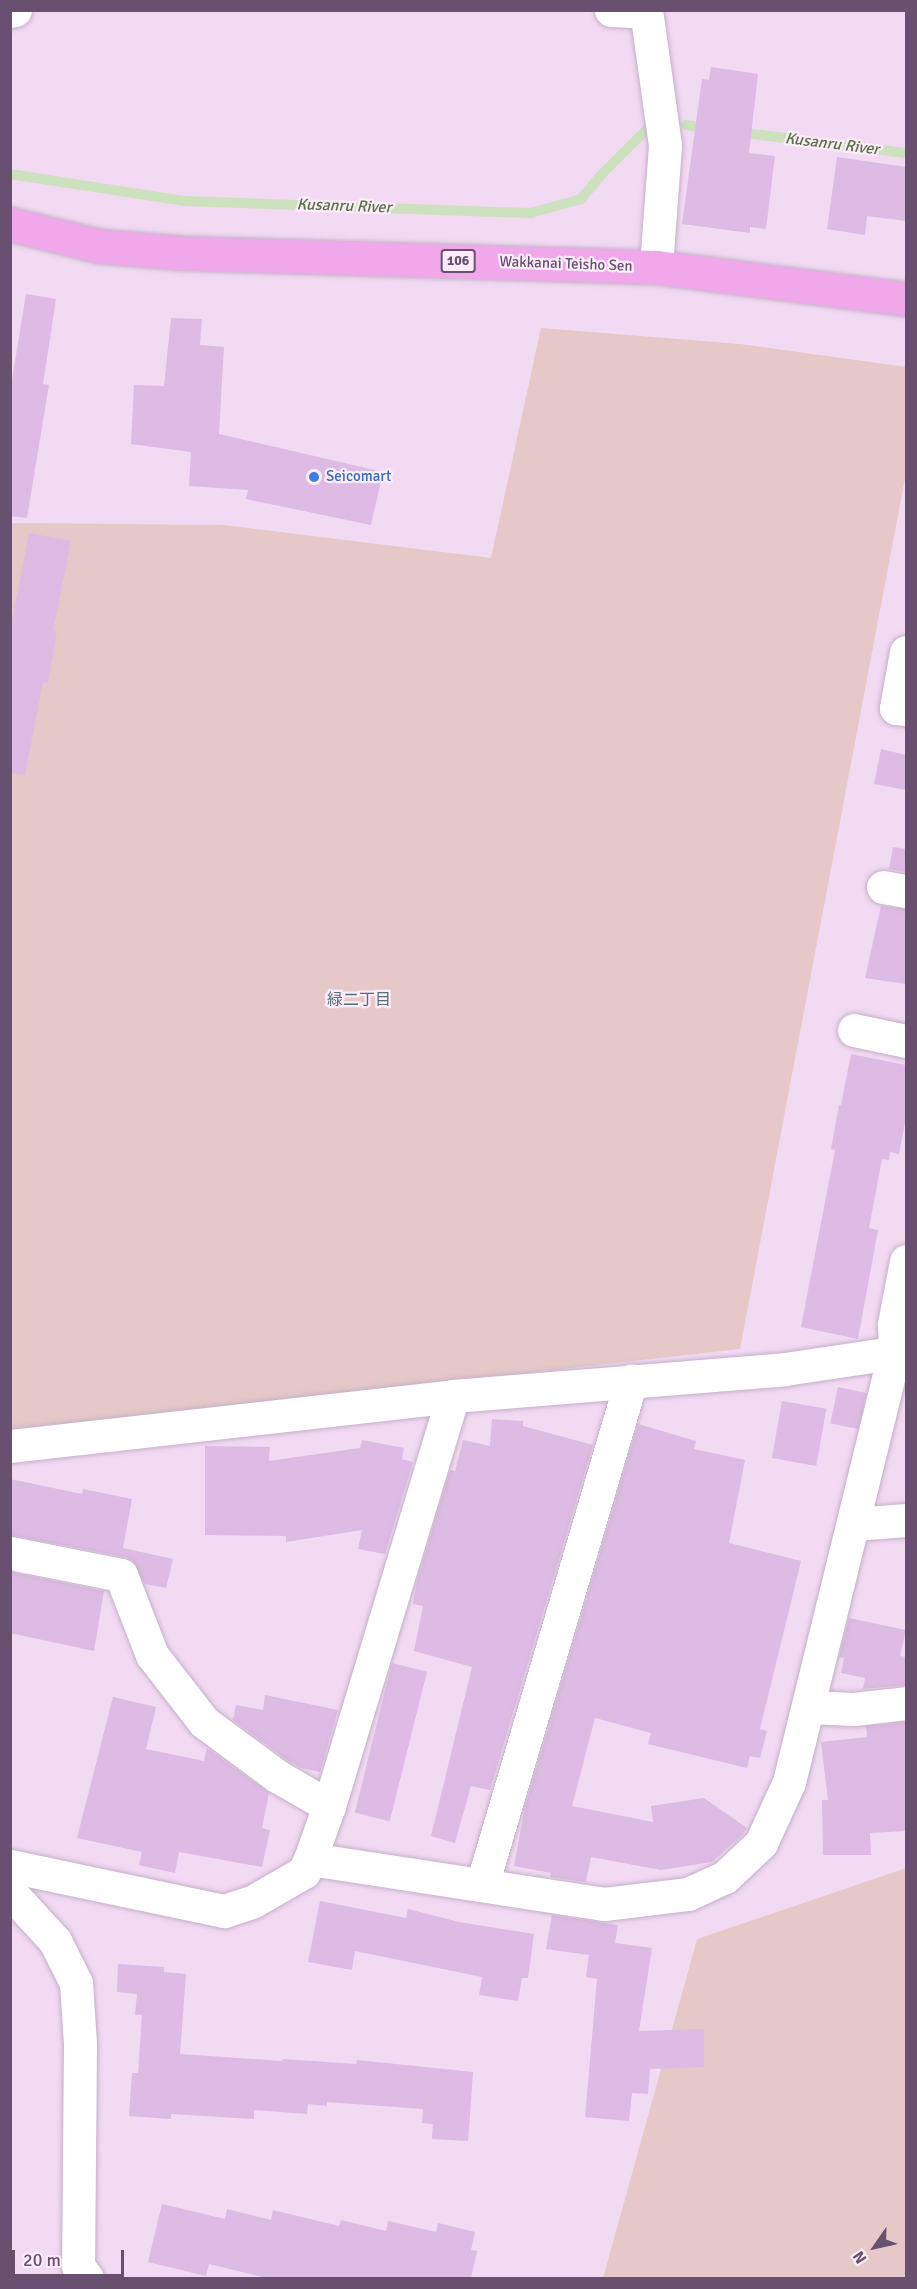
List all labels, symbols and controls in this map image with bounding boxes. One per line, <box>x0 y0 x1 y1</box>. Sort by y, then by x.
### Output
water label: Kusanru River <box>784 129 880 159</box>
water label: Kusanru River <box>296 195 392 217</box>
road number: 106 <box>440 250 476 272</box>
street label: Wakkanai Teisho Sen <box>499 253 633 275</box>
place label: Seicomart <box>326 468 391 486</box>
marker: Seicomart <box>307 470 321 484</box>
district label: 緑二丁目 <box>327 990 391 1010</box>
north arrow <box>845 2217 905 2277</box>
scale bar <box>15 2238 128 2276</box>
text: N <box>849 2247 871 2267</box>
text: 20 m <box>23 2249 61 2271</box>

